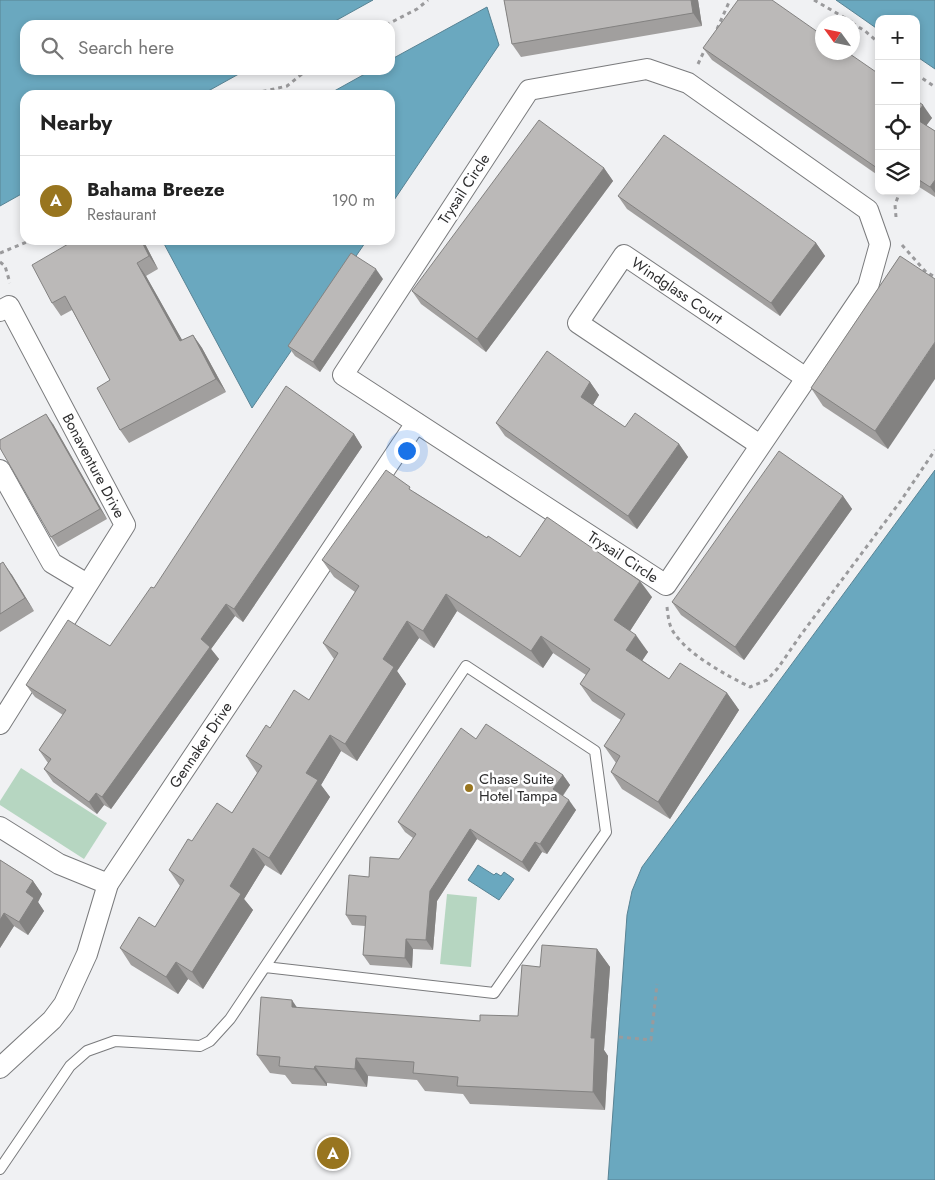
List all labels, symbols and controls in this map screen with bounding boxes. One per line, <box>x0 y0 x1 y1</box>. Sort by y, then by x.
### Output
north arrow <box>815 15 860 60</box>
map controls <box>875 15 920 195</box>
button: + <box>875 15 920 60</box>
search box <box>20 20 395 75</box>
icon: search <box>38 34 66 62</box>
text: Search here <box>78 34 174 61</box>
button: − <box>875 60 920 105</box>
button: locate <box>875 105 920 150</box>
text: Nearby <box>40 108 112 138</box>
street label: Trysail Circle <box>433 149 495 229</box>
button: layers <box>875 150 920 195</box>
text: Bahama Breeze <box>87 176 225 203</box>
text: A <box>50 189 62 212</box>
text: 190 m <box>332 189 375 212</box>
text: Restaurant <box>87 203 156 226</box>
street label: Windglass Court <box>627 252 727 330</box>
street label: Bonaventure Drive <box>57 409 131 522</box>
your location <box>394 438 420 464</box>
street label: Trysail Circle <box>583 526 663 588</box>
street label: Gennaker Drive <box>164 697 238 793</box>
place label: Chase Suite Hotel Tampa <box>479 768 557 807</box>
marker: Chase Suite Hotel Tampa <box>463 782 475 794</box>
pin: A <box>317 1134 349 1172</box>

